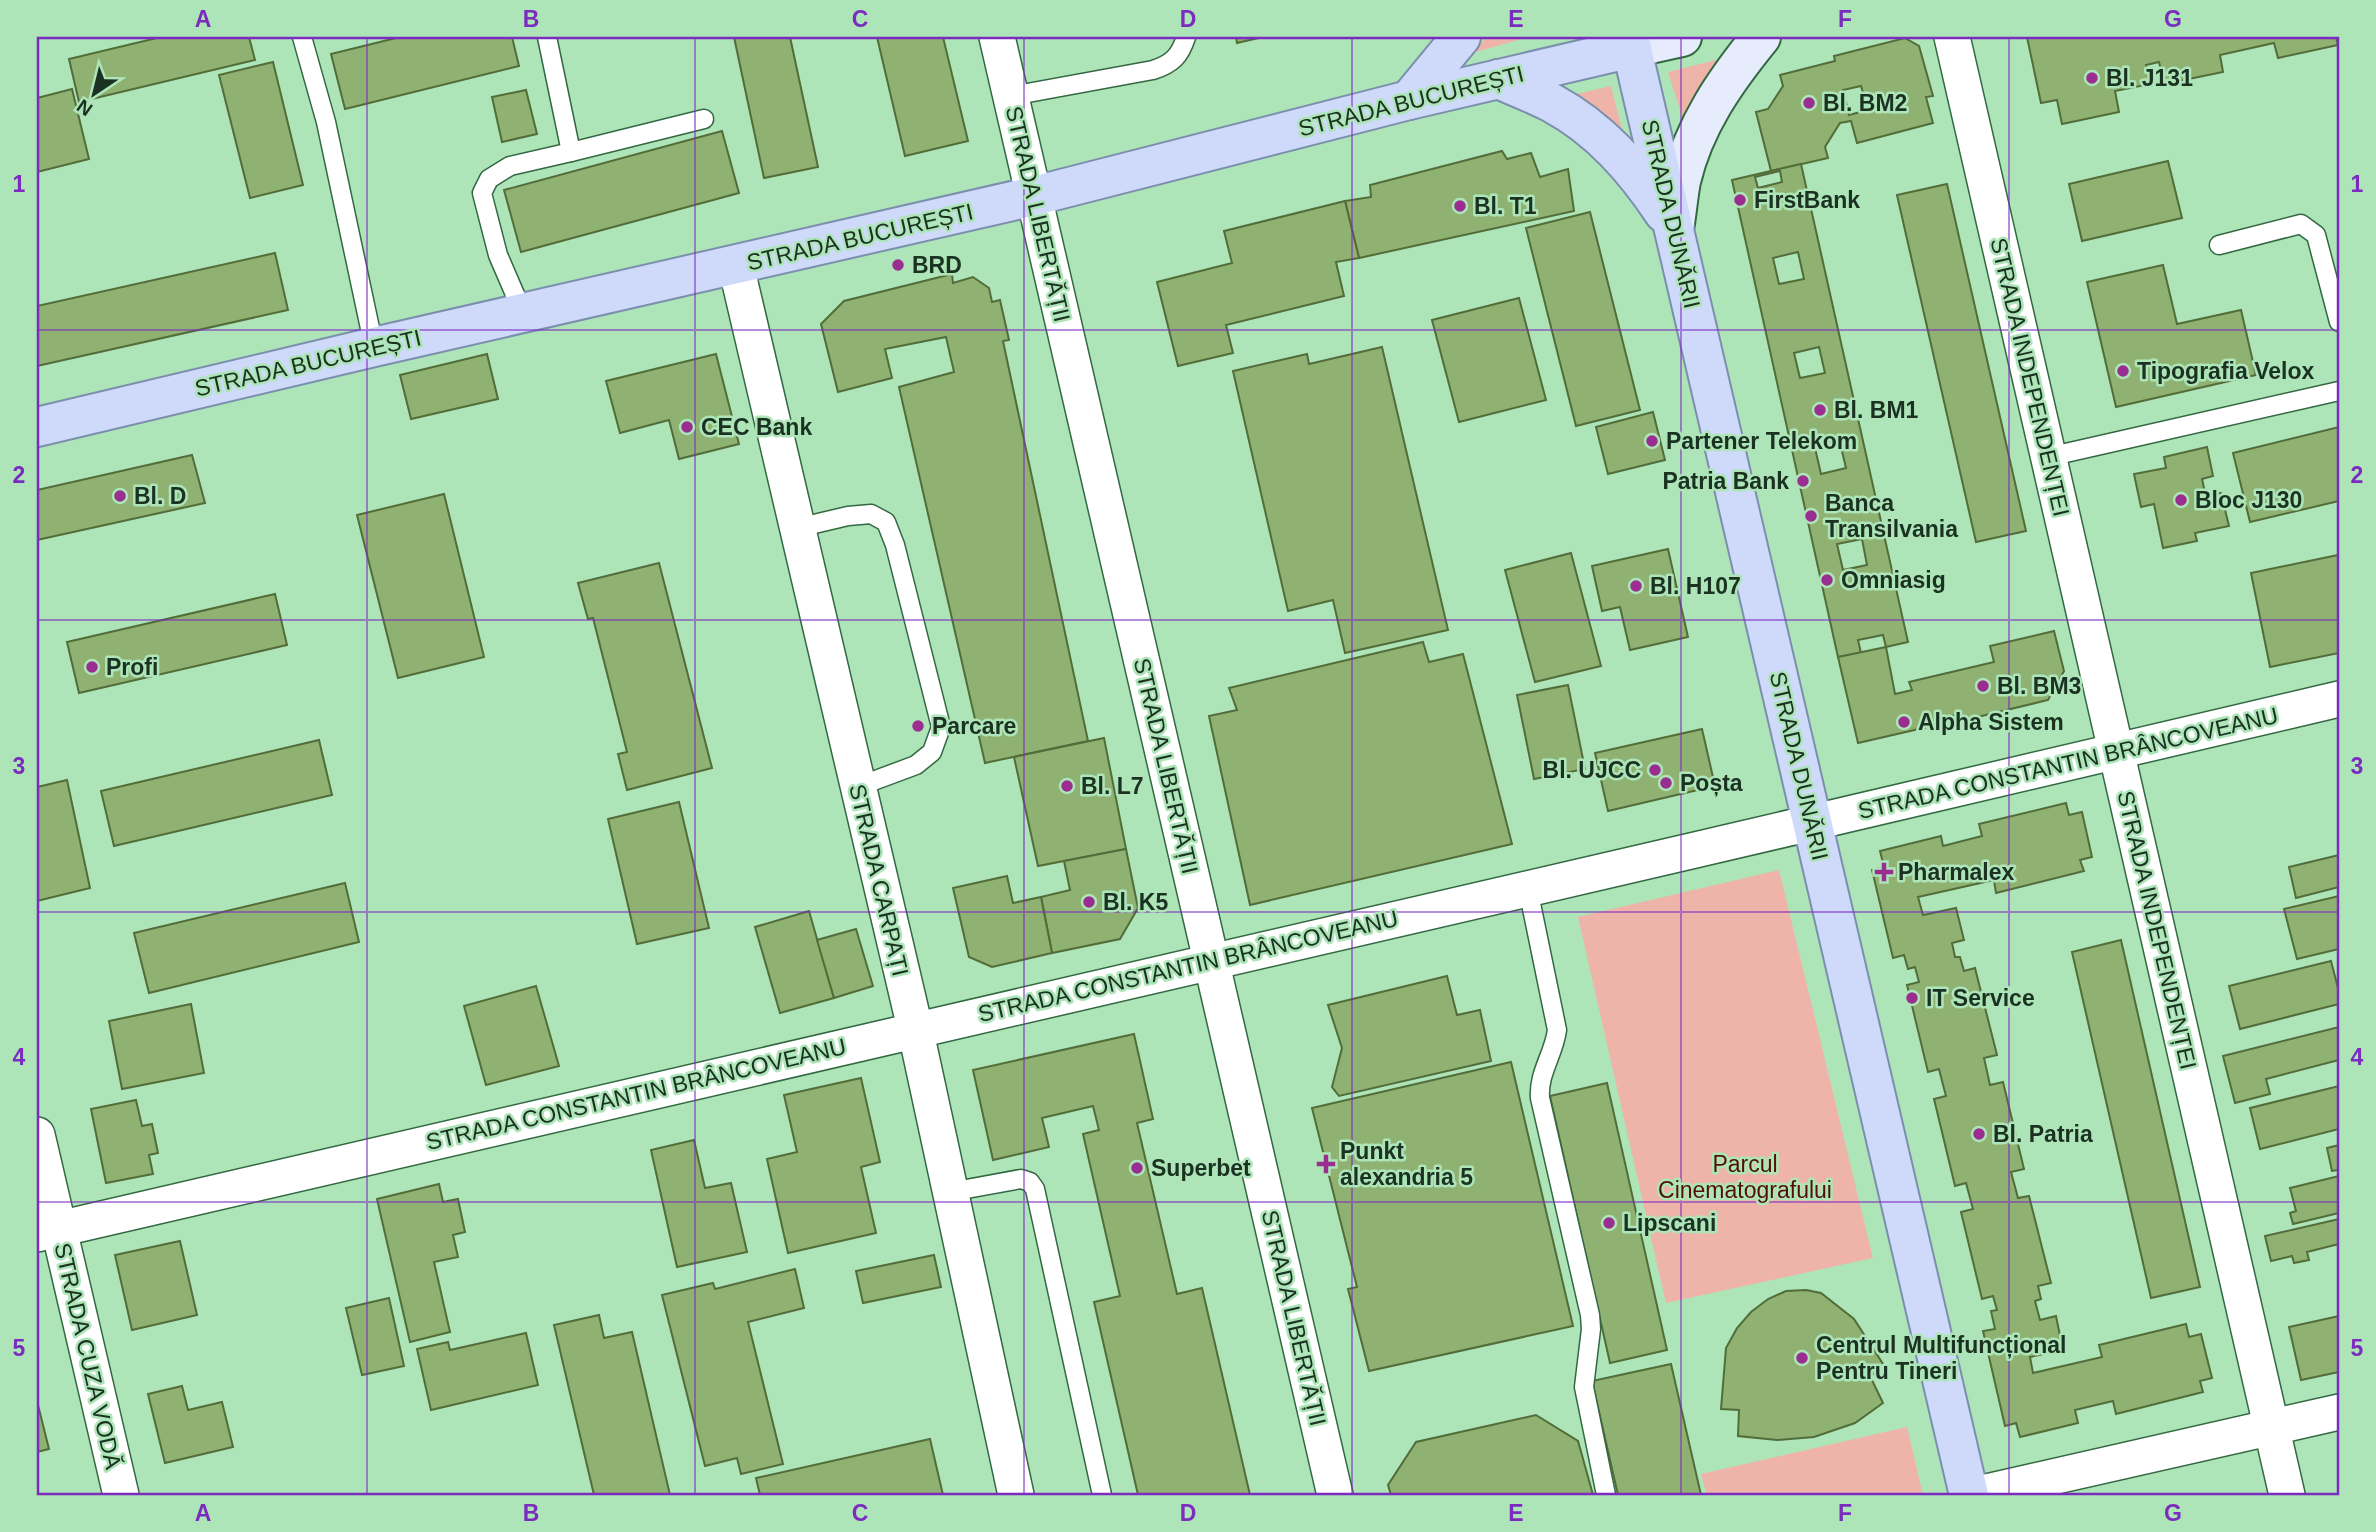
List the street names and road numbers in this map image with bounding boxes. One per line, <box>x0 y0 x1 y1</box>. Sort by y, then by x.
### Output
street label: STRADA BUCUREȘTI <box>1296 60 1526 142</box>
street label: STRADA LIBERTĂȚII <box>1001 104 1075 324</box>
street label: STRADA DUNĂRII <box>1637 117 1705 311</box>
street label: STRADA BUCUREȘTI <box>744 198 976 276</box>
street label: STRADA INDEPENDENȚEI <box>1985 235 2075 519</box>
street label: STRADA BUCUREȘTI <box>192 324 424 402</box>
street label: STRADA LIBERTĂȚII <box>1129 656 1203 876</box>
street label: STRADA DUNĂRII <box>1765 669 1833 863</box>
street label: STRADA CONSTANTIN BRÂNCOVEANU <box>1855 702 2281 824</box>
street label: STRADA CARPAȚI <box>844 781 914 979</box>
street label: STRADA INDEPENDENȚEI <box>2112 788 2202 1072</box>
street label: STRADA CONSTANTIN BRÂNCOVEANU <box>975 905 1401 1027</box>
street label: STRADA CONSTANTIN BRÂNCOVEANU <box>423 1033 849 1155</box>
street label: STRADA LIBERTĂȚII <box>1257 1208 1331 1428</box>
street label: STRADA CUZA VODĂ <box>49 1240 127 1472</box>

